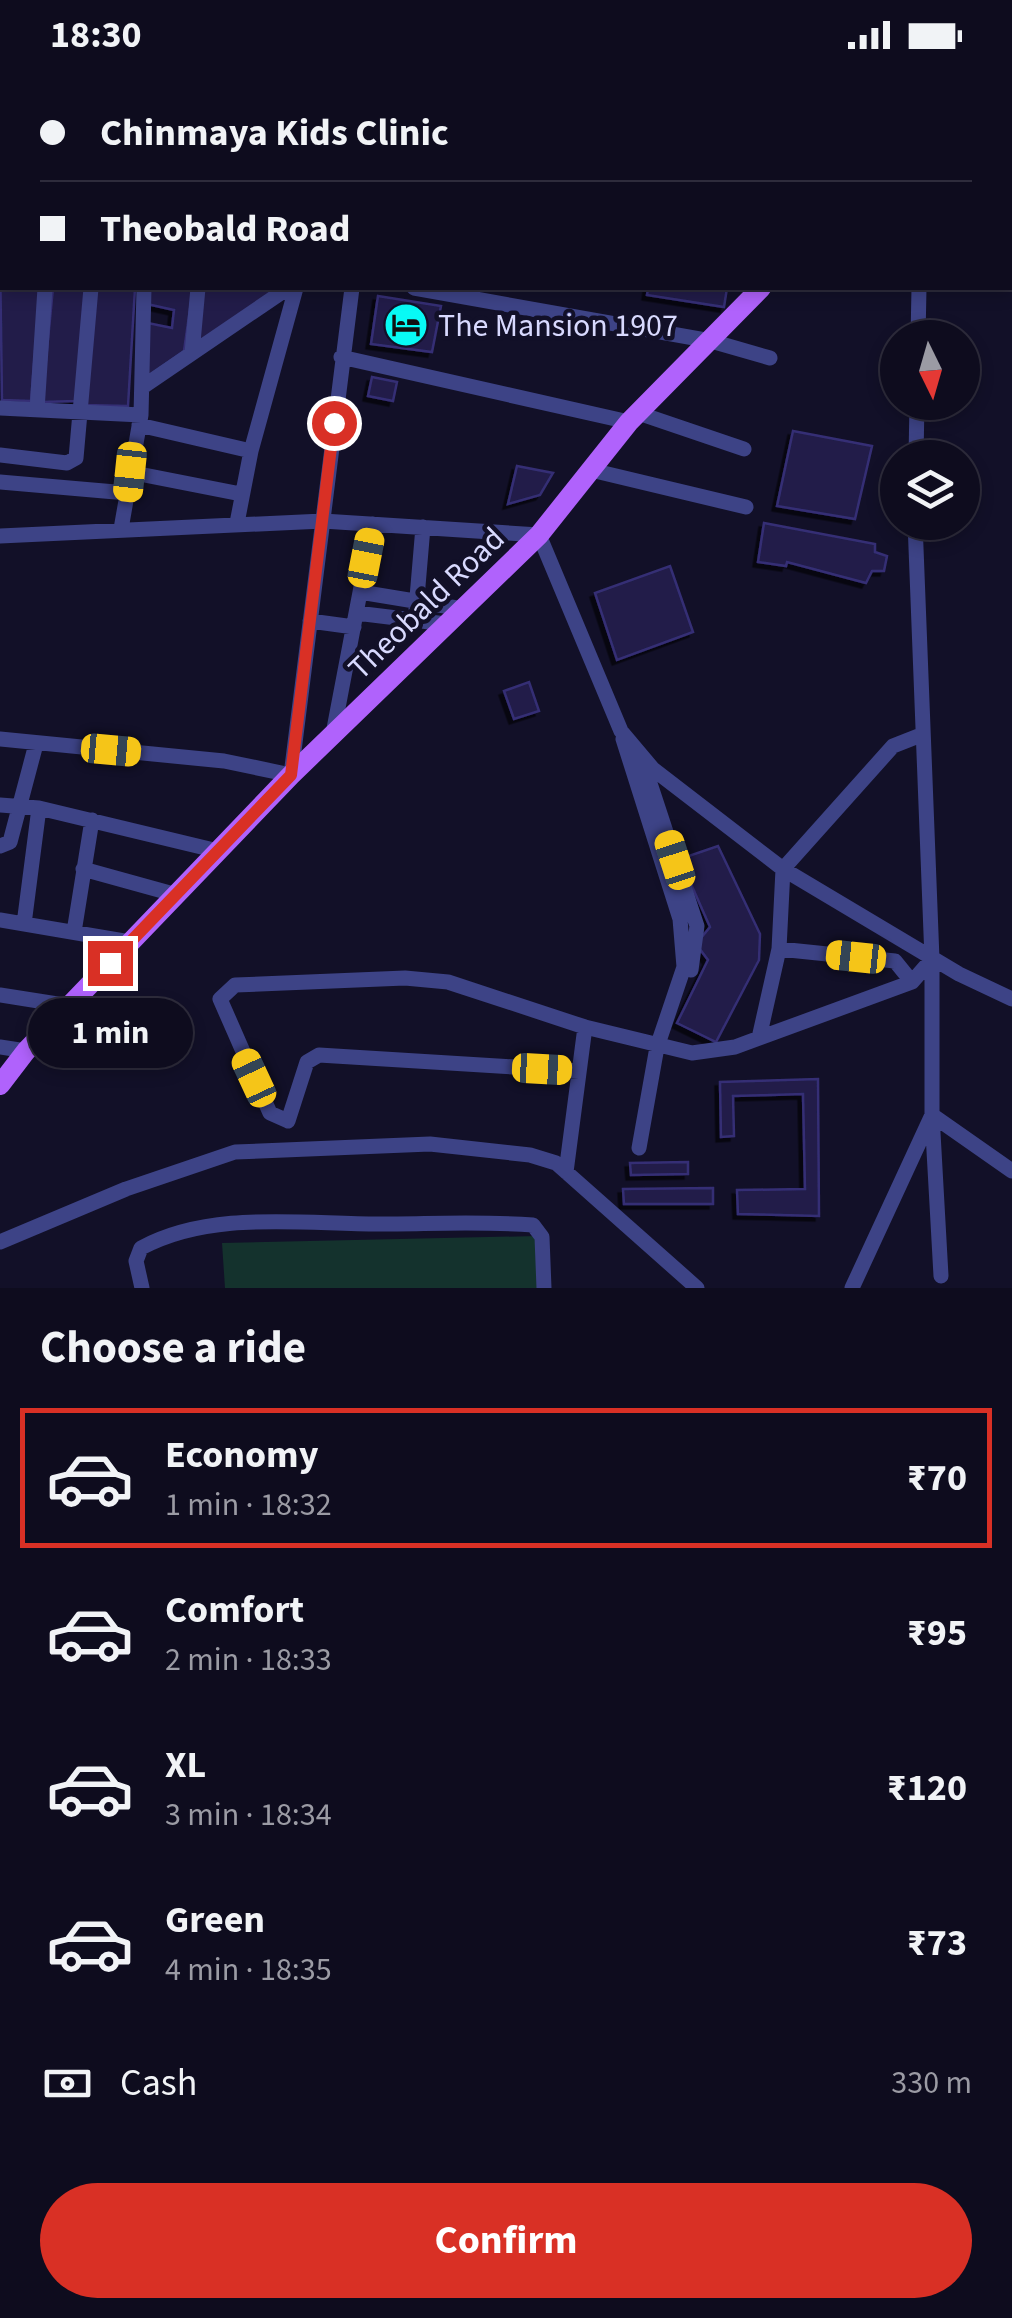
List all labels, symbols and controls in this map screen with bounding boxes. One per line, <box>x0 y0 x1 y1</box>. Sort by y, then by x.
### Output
text: 18:30 <box>50 8 142 62</box>
text: Chinmaya Kids Clinic <box>100 106 449 160</box>
text: Theobald Road <box>100 202 351 256</box>
hotel icon: The Mansion 1907 <box>383 302 429 348</box>
place label: The Mansion 1907 <box>438 303 678 349</box>
north arrow <box>880 320 980 420</box>
map controls <box>880 320 980 540</box>
route start <box>312 401 357 446</box>
button: layers <box>880 440 980 540</box>
car <box>112 441 148 503</box>
street label: Theobald Road <box>338 517 515 690</box>
car <box>346 526 386 590</box>
car <box>80 732 142 768</box>
car <box>651 827 699 893</box>
car <box>825 939 887 975</box>
route end <box>88 941 133 986</box>
callout: 1 min <box>28 998 192 1068</box>
text: 1 min <box>72 1010 149 1056</box>
car <box>228 1044 280 1112</box>
car <box>511 1052 573 1086</box>
text: Choose a ride <box>40 1316 306 1380</box>
text: Economy <box>165 1428 318 1482</box>
icon: car <box>45 1433 135 1523</box>
text: ₹70 <box>907 1451 967 1505</box>
text: 1 min · 18:32 <box>165 1482 332 1528</box>
text: Comfort <box>165 1583 304 1637</box>
icon: car <box>45 1588 135 1678</box>
text: ₹95 <box>907 1606 967 1660</box>
text: 2 min · 18:33 <box>165 1637 332 1683</box>
text: XL <box>165 1738 206 1792</box>
icon: car <box>45 1743 135 1833</box>
text: ₹120 <box>887 1761 967 1815</box>
text: 3 min · 18:34 <box>165 1792 332 1838</box>
text: Green <box>165 1893 265 1947</box>
icon: car <box>45 1898 135 1988</box>
text: ₹73 <box>907 1916 967 1970</box>
text: 4 min · 18:35 <box>165 1947 332 1993</box>
icon: cash <box>40 2056 95 2111</box>
text: Cash <box>120 2056 197 2110</box>
text: 330 m <box>891 2060 972 2106</box>
button: Confirm <box>40 2183 972 2298</box>

